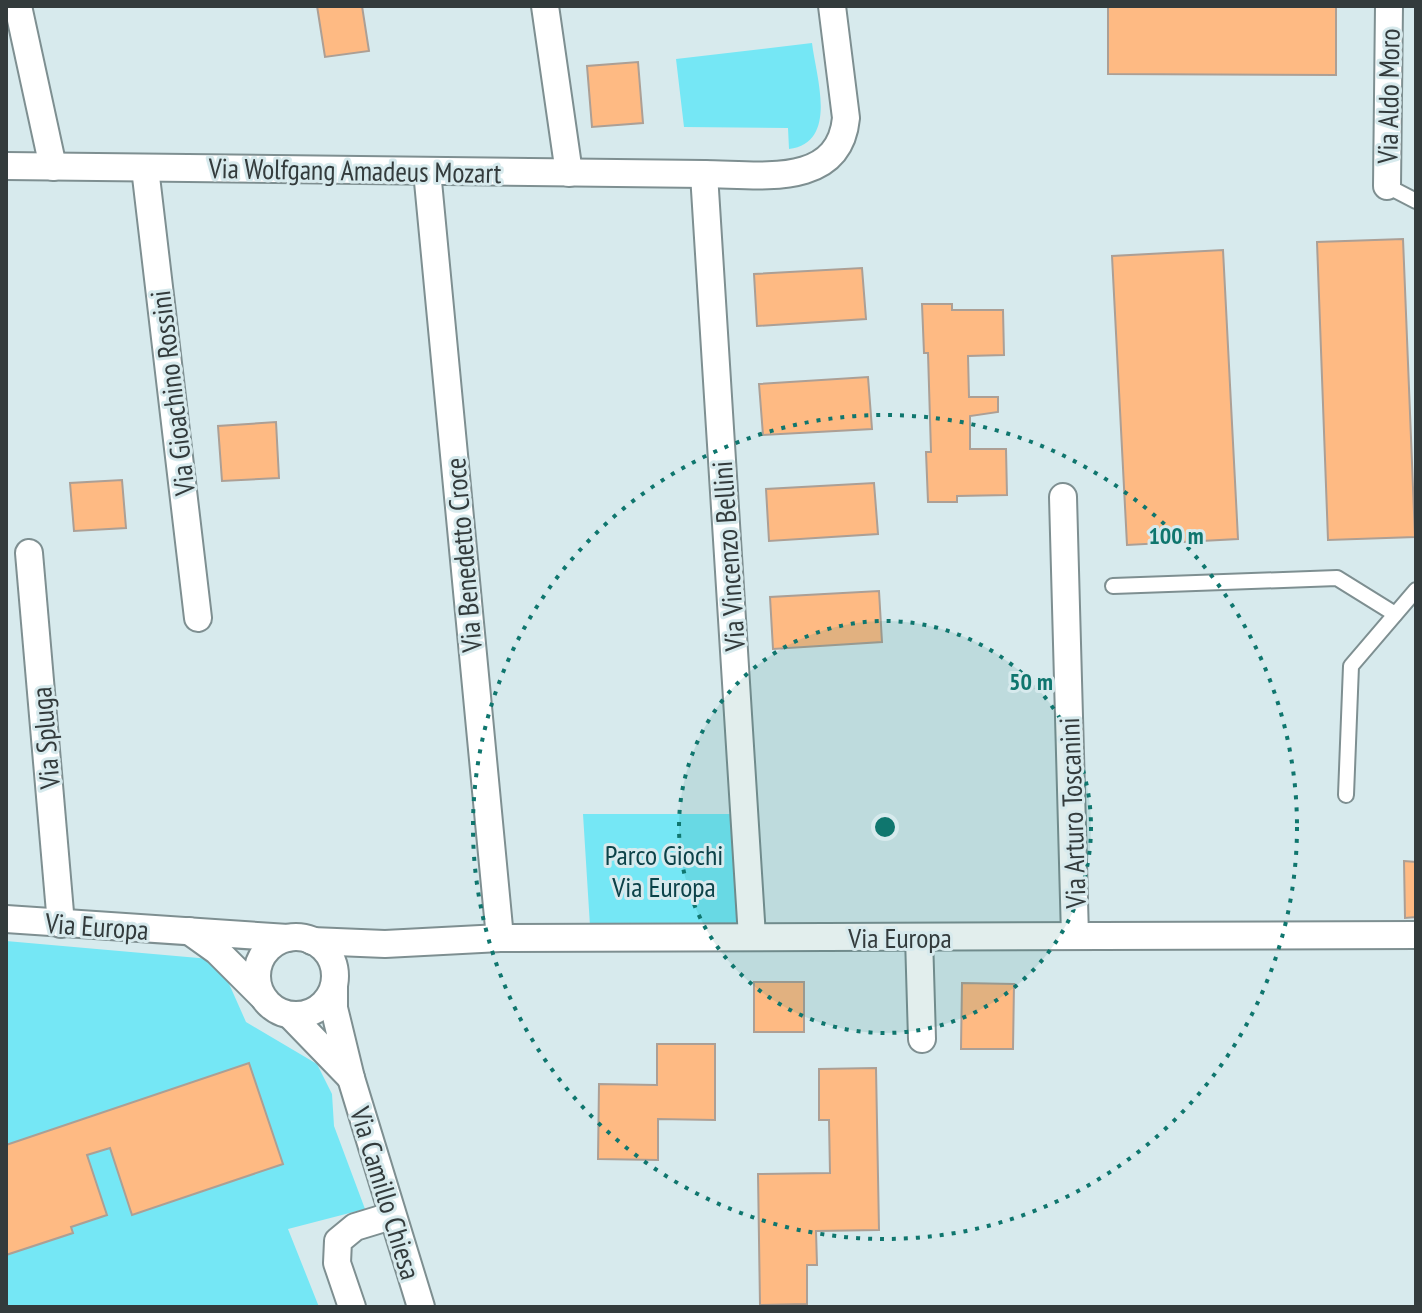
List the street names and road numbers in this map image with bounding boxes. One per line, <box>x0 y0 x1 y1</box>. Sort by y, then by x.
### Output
street label: Via Aldo Moro <box>1368 28 1408 165</box>
street label: Via Wolfgang Amadeus Mozart <box>207 149 502 191</box>
street label: Via Gioachino Rossini <box>141 289 203 498</box>
street label: Via Benedetto Croce <box>436 456 490 655</box>
street label: Via Vincenzo Bellini <box>703 460 753 653</box>
street label: Via Spluga <box>22 685 68 792</box>
street label: Via Arturo Toscanini <box>1050 717 1094 910</box>
street label: Via Europa <box>43 904 150 948</box>
street label: Via Europa <box>847 919 952 956</box>
street label: Via Camillo Chiesa <box>342 1101 430 1284</box>

